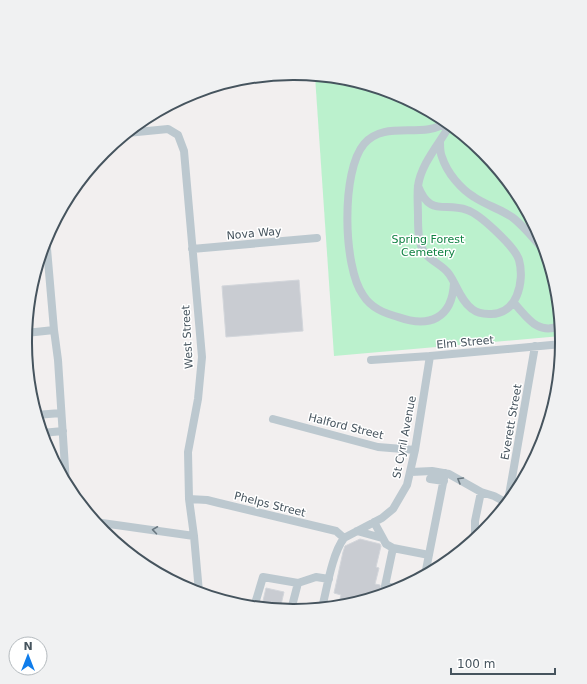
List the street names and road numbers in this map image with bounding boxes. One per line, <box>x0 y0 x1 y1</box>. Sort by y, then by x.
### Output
street label: Nova Way <box>226 225 283 242</box>
street label: West Street <box>179 304 196 369</box>
street label: Elm Street <box>436 333 495 351</box>
street label: Everett Street <box>498 382 525 461</box>
street label: St Cyril Avenue <box>390 394 419 480</box>
street label: Halford Street <box>307 411 385 442</box>
street label: Phelps Street <box>233 489 308 520</box>

